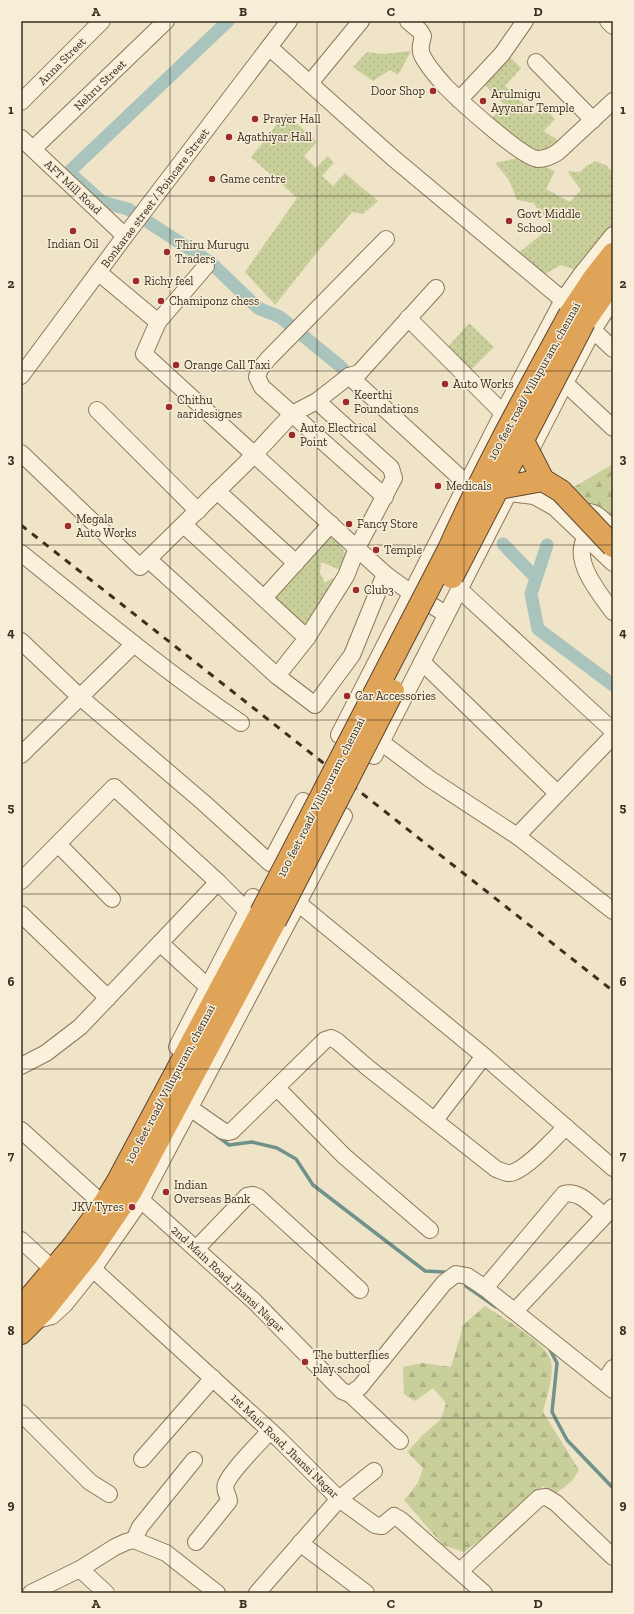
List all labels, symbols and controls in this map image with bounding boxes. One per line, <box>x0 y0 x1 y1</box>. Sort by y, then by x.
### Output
text: A <box>92 4 101 19</box>
text: B <box>239 4 247 19</box>
text: C <box>387 4 395 19</box>
text: D <box>533 4 543 19</box>
street label: Anna Street <box>35 34 89 88</box>
street label: Nehru Street <box>71 56 129 113</box>
place label: Door Shop <box>371 84 425 98</box>
marker: Door Shop <box>428 86 438 96</box>
place label: Arulmigu Ayyanar Temple <box>491 87 575 115</box>
marker: Arulmigu Ayyanar Temple <box>478 96 488 106</box>
text: 1 <box>8 102 14 117</box>
text: 1 <box>620 102 626 117</box>
place label: Prayer Hall <box>263 112 321 126</box>
marker: Prayer Hall <box>250 114 260 124</box>
street label: Bonkarae street / Poincare Street <box>98 125 212 270</box>
place label: Agathiyar Hall <box>237 130 312 144</box>
marker: Agathiyar Hall <box>224 132 234 142</box>
street label: AFT Mill Road <box>41 157 105 217</box>
place label: Game centre <box>220 172 286 186</box>
marker: Game centre <box>207 174 217 184</box>
place label: Govt Middle School <box>517 207 581 235</box>
marker: Govt Middle School <box>504 216 514 226</box>
marker: Indian Oil <box>68 226 78 236</box>
place label: Indian Oil <box>47 237 99 251</box>
place label: Thiru Murugu Traders <box>175 238 249 266</box>
marker: Thiru Murugu Traders <box>162 247 172 257</box>
place label: Richy feel <box>144 274 194 288</box>
text: 2 <box>8 276 15 291</box>
marker: Richy feel <box>131 276 141 286</box>
text: 2 <box>620 276 627 291</box>
place label: Chamiponz chess <box>169 294 259 308</box>
marker: Chamiponz chess <box>156 296 166 306</box>
street label: 100 feet road/ Villupuram, chennai <box>485 299 584 462</box>
place label: Orange Call Taxi <box>184 358 271 372</box>
marker: Orange Call Taxi <box>171 360 181 370</box>
place label: Auto Works <box>453 377 514 391</box>
marker: Auto Works <box>440 379 450 389</box>
place label: Keerthi Foundations <box>354 388 419 416</box>
place label: Chithu aaridesignes <box>177 393 242 421</box>
marker: Keerthi Foundations <box>341 397 351 407</box>
marker: Chithu aaridesignes <box>164 402 174 412</box>
place label: Auto Electrical Point <box>300 421 376 449</box>
marker: Auto Electrical Point <box>287 430 297 440</box>
text: 3 <box>8 451 15 466</box>
text: 3 <box>620 451 627 466</box>
place label: Medicals <box>446 479 492 493</box>
marker: Medicals <box>433 481 443 491</box>
place label: Megala Auto Works <box>76 512 137 540</box>
place label: Fancy Store <box>357 517 418 531</box>
marker: Fancy Store <box>344 519 354 529</box>
marker: Megala Auto Works <box>63 521 73 531</box>
place label: Temple <box>384 543 422 557</box>
marker: Temple <box>371 545 381 555</box>
place label: Club3 <box>364 583 394 597</box>
marker: Club3 <box>351 585 361 595</box>
text: 4 <box>7 625 15 640</box>
text: 4 <box>619 625 627 640</box>
place label: Car Accessories <box>355 689 436 703</box>
marker: Car Accessories <box>342 691 352 701</box>
street label: 100 feet road/ Villupuram, chennai <box>274 714 368 879</box>
text: 5 <box>8 800 15 815</box>
text: 5 <box>620 800 627 815</box>
text: 6 <box>8 974 15 989</box>
text: 6 <box>620 974 627 989</box>
street label: 100 feet road/ Villupuram, chennai <box>122 1002 218 1166</box>
text: 7 <box>8 1148 15 1163</box>
text: 7 <box>620 1148 627 1163</box>
place label: Indian Overseas Bank <box>174 1178 251 1206</box>
marker: Indian Overseas Bank <box>161 1187 171 1197</box>
place label: JKV Tyres <box>72 1200 124 1214</box>
marker: JKV Tyres <box>127 1202 137 1212</box>
street label: 2nd Main Road, Jhansi Nagar <box>168 1223 288 1335</box>
text: 8 <box>7 1323 15 1338</box>
text: 8 <box>619 1323 627 1338</box>
place label: The butterflies play school <box>313 1348 389 1376</box>
marker: The butterflies play school <box>300 1357 310 1367</box>
street label: 1st Main Road, Jhansi Nagar <box>228 1391 342 1501</box>
text: 9 <box>8 1497 15 1512</box>
text: 9 <box>620 1497 627 1512</box>
text: A <box>92 1596 101 1611</box>
text: B <box>239 1596 247 1611</box>
text: C <box>387 1596 395 1611</box>
text: D <box>533 1596 543 1611</box>

